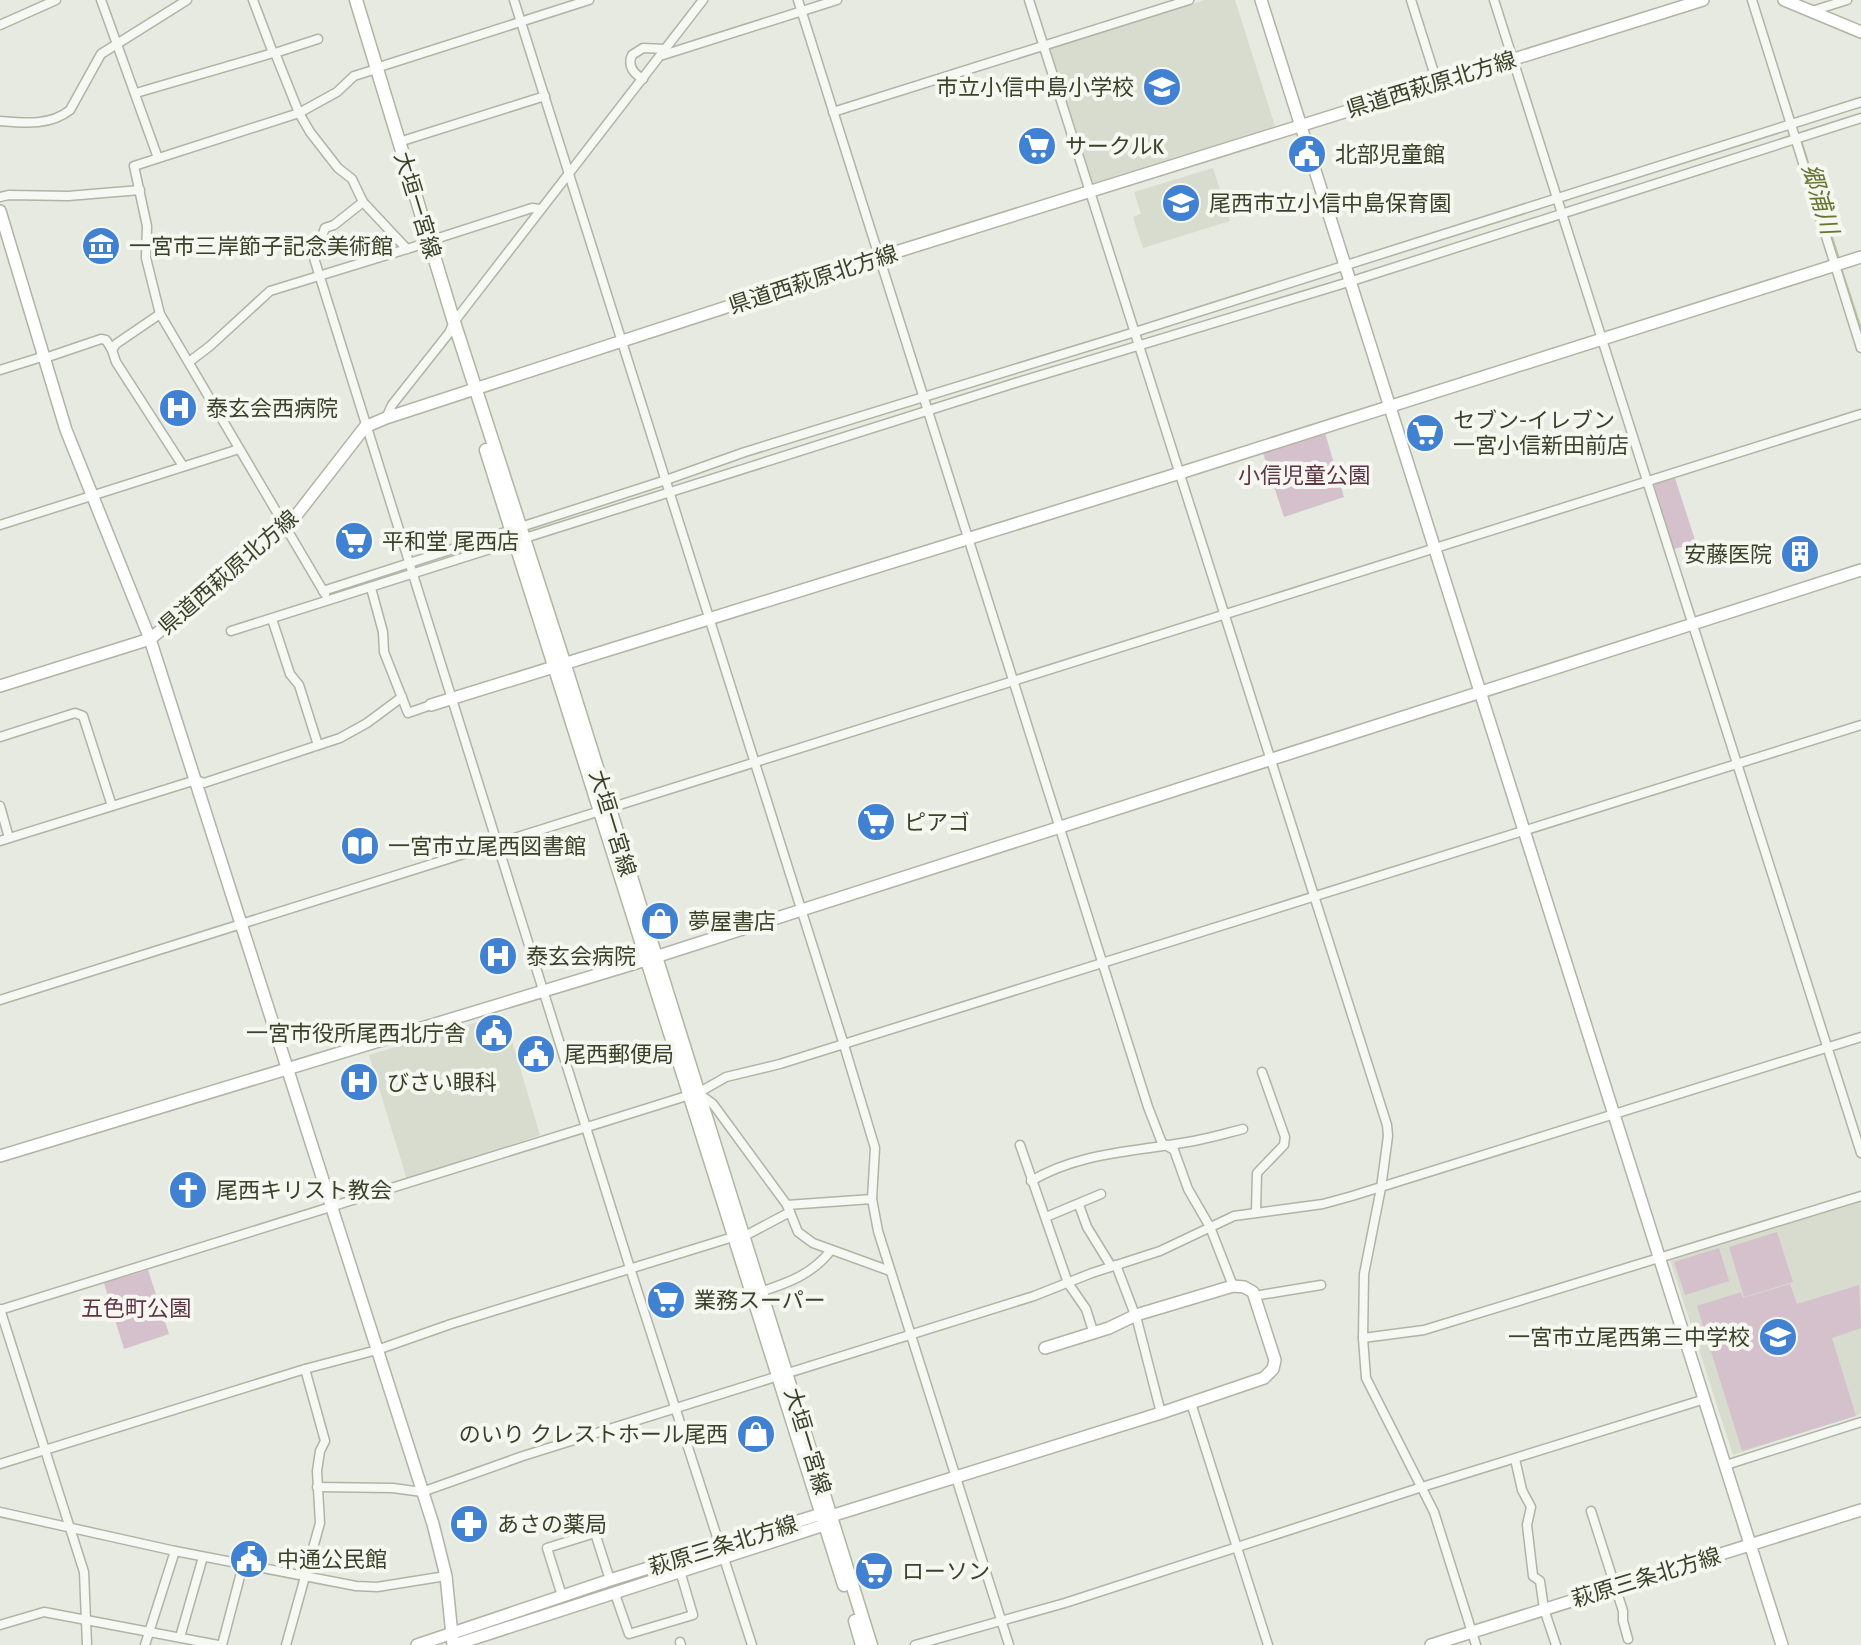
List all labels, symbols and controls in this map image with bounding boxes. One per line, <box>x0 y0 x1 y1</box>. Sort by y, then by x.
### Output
street label: 県道西萩原北方線 <box>1343 46 1519 123</box>
school or university icon: 市立小信中島小学校 <box>1141 66 1183 108</box>
place label: 市立小信中島小学校 <box>936 74 1134 101</box>
supermarket icon: サークルK <box>1016 125 1058 167</box>
place label: サークルK <box>1065 133 1164 160</box>
public building icon: 北部児童館 <box>1286 133 1328 175</box>
place label: 北部児童館 <box>1335 141 1445 168</box>
street label: 大垣一宮線 <box>389 149 447 262</box>
water label: 郷浦川 <box>1796 160 1845 240</box>
school or university icon: 尾西市立小信中島保育園 <box>1160 182 1202 224</box>
place label: 尾西市立小信中島保育園 <box>1209 190 1451 217</box>
museum icon: 一宮市三岸節子記念美術館 <box>80 225 122 267</box>
place label: 一宮市三岸節子記念美術館 <box>129 233 393 260</box>
street label: 県道西萩原北方線 <box>725 239 901 320</box>
hospital icon: 泰玄会西病院 <box>157 387 199 429</box>
place label: 泰玄会西病院 <box>206 395 338 422</box>
place label: セブン-イレブン 一宮小信新田前店 <box>1453 407 1629 459</box>
supermarket icon: セブン-イレブン 一宮小信新田前店 <box>1404 412 1446 454</box>
park label: 小信児童公園 <box>1238 462 1370 489</box>
street label: 県道西萩原北方線 <box>153 504 304 640</box>
supermarket icon: 平和堂 尾西店 <box>333 520 375 562</box>
place label: 平和堂 尾西店 <box>382 528 519 555</box>
building icon: 安藤医院 <box>1779 533 1821 575</box>
place label: 安藤医院 <box>1684 541 1772 568</box>
street label: 大垣一宮線 <box>584 767 642 880</box>
supermarket icon: ピアゴ <box>855 801 897 843</box>
place label: ピアゴ <box>904 809 970 836</box>
library icon: 一宮市立尾西図書館 <box>339 825 381 867</box>
place label: 一宮市立尾西図書館 <box>388 833 586 860</box>
shop icon: 夢屋書店 <box>639 900 681 942</box>
place label: 夢屋書店 <box>688 908 776 935</box>
hospital icon: 泰玄会病院 <box>477 935 519 977</box>
place label: 泰玄会病院 <box>526 943 636 970</box>
public building icon: 一宮市役所尾西北庁舎 <box>473 1012 515 1054</box>
place label: 一宮市役所尾西北庁舎 <box>246 1020 466 1047</box>
public building icon: 尾西郵便局 <box>515 1033 557 1075</box>
place label: 尾西郵便局 <box>564 1041 674 1068</box>
hospital icon: びさい眼科 <box>338 1061 380 1103</box>
place label: びさい眼科 <box>387 1069 497 1096</box>
church icon: 尾西キリスト教会 <box>167 1169 209 1211</box>
place label: 尾西キリスト教会 <box>216 1177 392 1204</box>
supermarket icon: 業務スーパー <box>645 1279 687 1321</box>
place label: 業務スーパー <box>694 1287 826 1314</box>
park label: 五色町公園 <box>81 1295 191 1322</box>
school or university icon: 一宮市立尾西第三中学校 <box>1757 1316 1799 1358</box>
place label: 一宮市立尾西第三中学校 <box>1508 1324 1750 1351</box>
street label: 大垣一宮線 <box>779 1385 837 1498</box>
shop icon: のいり クレストホール尾西 <box>735 1413 777 1455</box>
place label: のいり クレストホール尾西 <box>459 1421 728 1448</box>
pharmacy icon: あさの薬局 <box>448 1503 490 1545</box>
street label: 萩原三条北方線 <box>646 1510 801 1581</box>
place label: あさの薬局 <box>497 1511 607 1538</box>
public building icon: 中通公民館 <box>228 1538 270 1580</box>
street label: 萩原三条北方線 <box>1569 1542 1724 1613</box>
place label: 中通公民館 <box>277 1546 387 1573</box>
supermarket icon: ローソン <box>853 1550 895 1592</box>
place label: ローソン <box>902 1558 990 1585</box>

